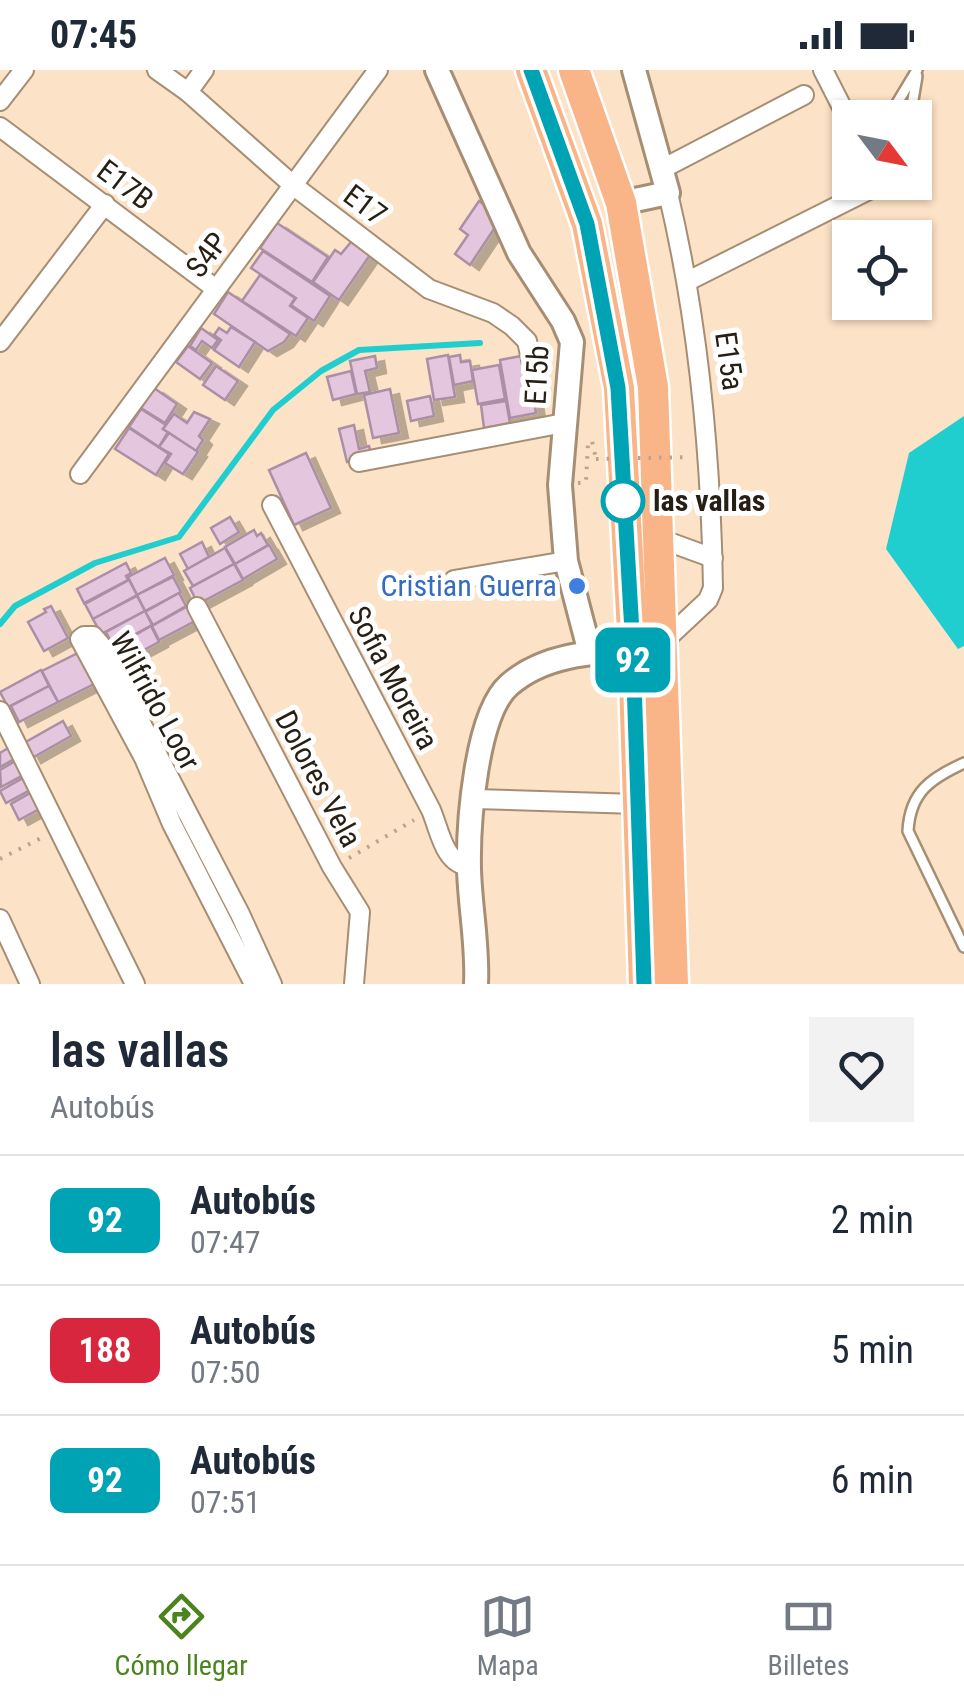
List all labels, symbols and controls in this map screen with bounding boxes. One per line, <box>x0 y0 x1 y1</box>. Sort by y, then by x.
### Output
text: 07:45 <box>50 13 137 57</box>
north arrow <box>832 100 932 200</box>
map controls <box>832 100 932 320</box>
street label: E17B <box>90 152 160 217</box>
street label: E17 <box>337 177 394 232</box>
button: locate <box>832 220 932 320</box>
street label: S4P <box>178 225 235 284</box>
street label: E15a <box>708 329 751 393</box>
street label: E15b <box>517 344 556 406</box>
marker: las vallas <box>602 480 644 522</box>
place label: las vallas <box>653 483 766 518</box>
place label: Cristian Guerra <box>380 568 557 603</box>
marker: Cristian Guerra <box>566 575 588 597</box>
street label: Sofia Moreira <box>341 600 446 755</box>
street label: Wilfrido Loor <box>103 626 208 776</box>
line badge: 92 <box>588 628 678 692</box>
text: 92 <box>615 640 651 681</box>
street label: Dolores Vela <box>268 705 369 853</box>
button: heart <box>809 1017 914 1122</box>
text: las vallas <box>50 1022 229 1079</box>
text: Autobús <box>50 1088 155 1126</box>
text: Autobús <box>190 1179 316 1223</box>
text: 2 min <box>831 1198 914 1242</box>
text: 92 <box>87 1200 123 1241</box>
text: 07:47 <box>190 1223 261 1261</box>
text: Autobús <box>190 1309 316 1353</box>
text: 5 min <box>831 1328 914 1372</box>
text: 188 <box>78 1330 132 1371</box>
text: 07:50 <box>190 1353 261 1391</box>
text: Autobús <box>190 1439 316 1483</box>
text: 6 min <box>831 1458 914 1502</box>
text: 92 <box>87 1460 123 1501</box>
text: 07:51 <box>190 1483 261 1521</box>
tab: Cómo llegar <box>115 1589 248 1682</box>
tab: Mapa <box>477 1589 539 1682</box>
tab: Billetes <box>768 1589 849 1682</box>

